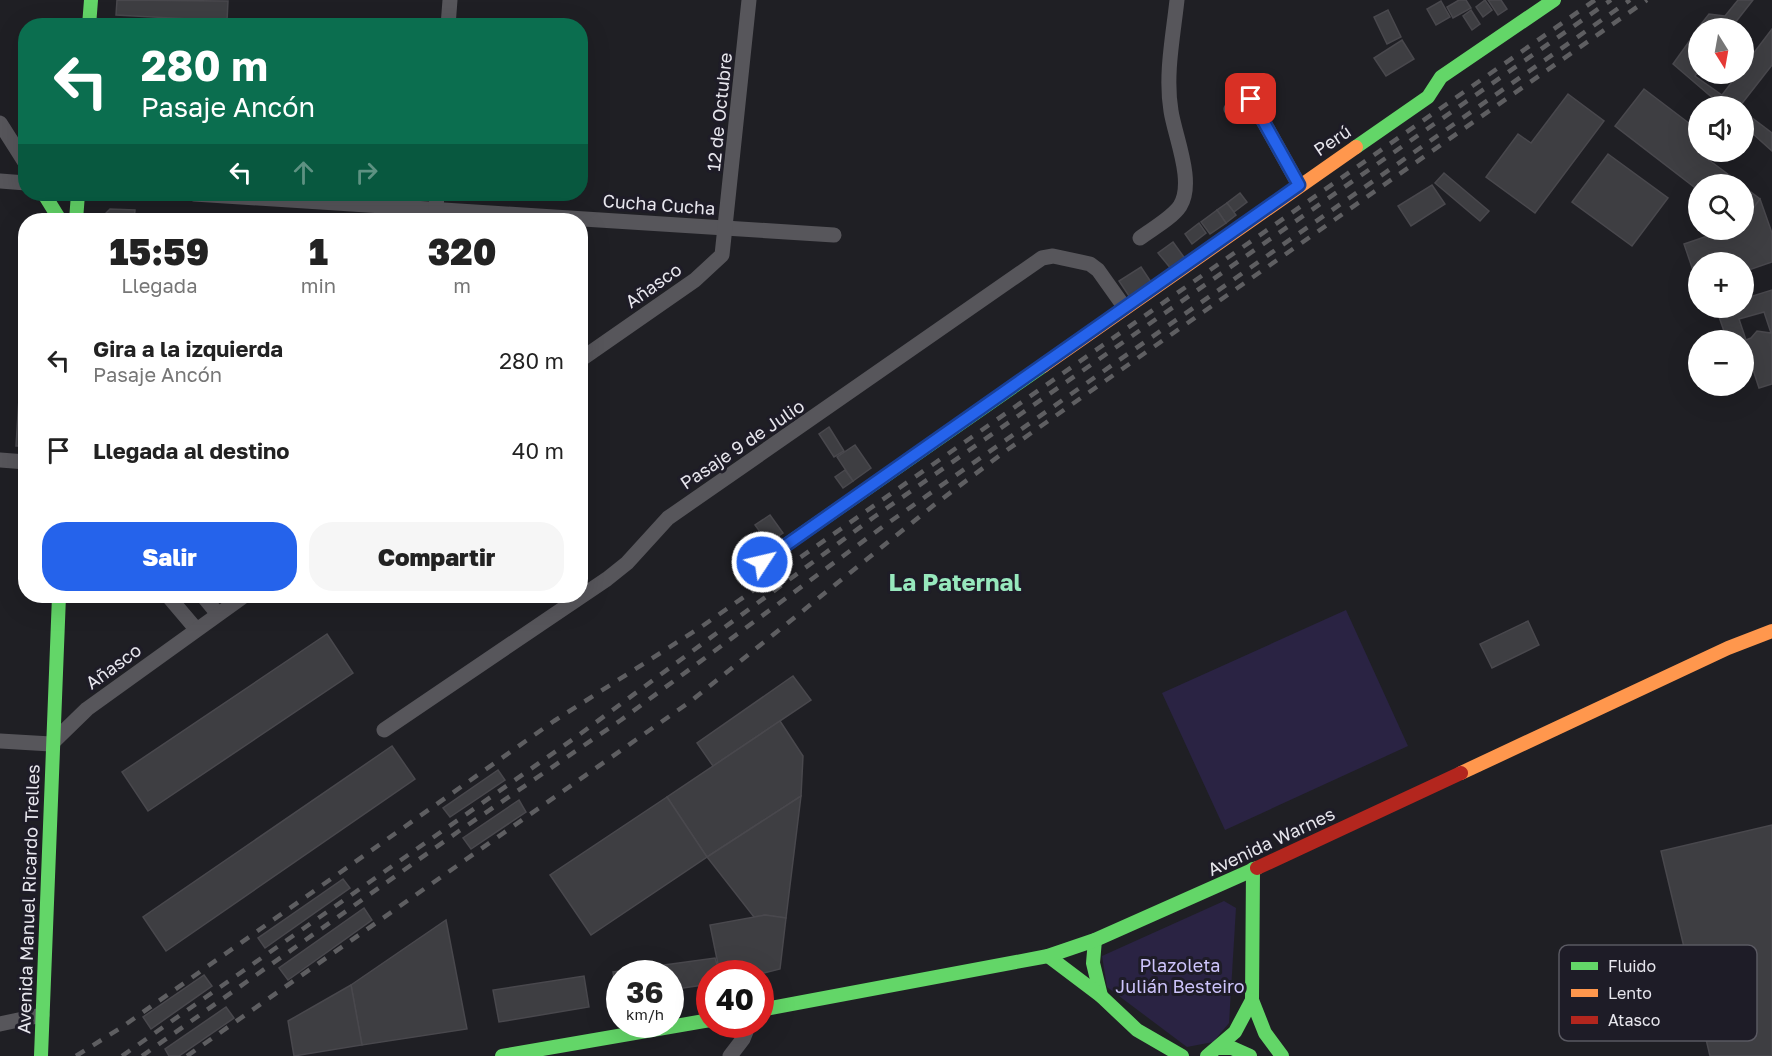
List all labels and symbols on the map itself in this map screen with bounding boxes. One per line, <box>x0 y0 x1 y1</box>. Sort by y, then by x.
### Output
north arrow <box>1688 18 1754 84</box>
street label: 12 de Octubre <box>702 52 736 172</box>
pin <box>1225 73 1276 124</box>
street label: Perú <box>1309 120 1355 160</box>
street label: Cucha Cucha <box>602 189 716 219</box>
street label: Añasco <box>621 258 685 312</box>
street label: Pasaje 9 de Julio <box>676 394 808 494</box>
position arrow <box>730 530 794 594</box>
district label: La Paternal <box>888 567 1022 596</box>
street label: Añasco <box>81 638 145 694</box>
street label: Avenida Manuel Ricardo Trelles <box>12 764 44 1034</box>
street label: Avenida Warnes <box>1204 802 1338 880</box>
legend <box>1559 945 1757 1041</box>
park label: Plazoleta Julián Besteiro <box>1115 954 1245 997</box>
text: Fluido <box>1608 956 1656 976</box>
speed limit sign: 40 <box>696 960 774 1038</box>
text: Lento <box>1608 983 1652 1003</box>
text: Atasco <box>1608 1010 1660 1030</box>

